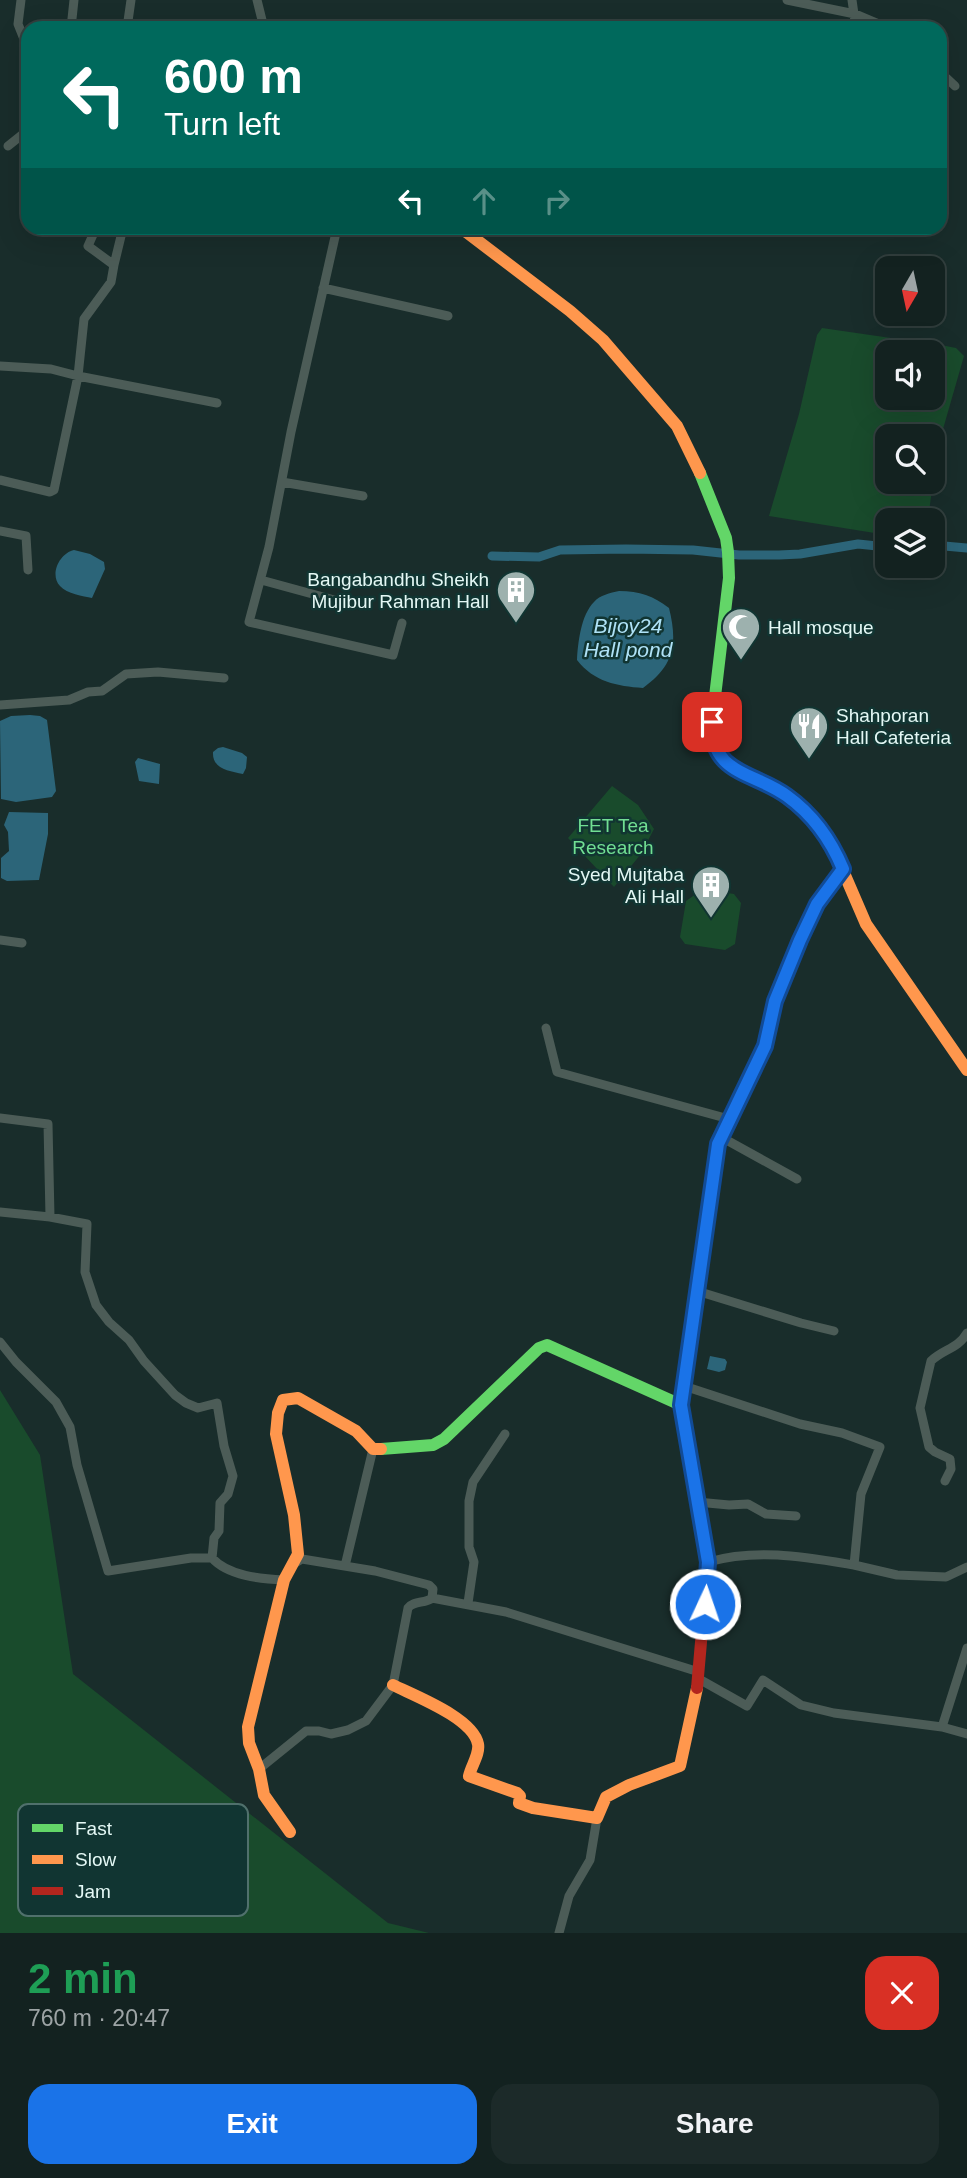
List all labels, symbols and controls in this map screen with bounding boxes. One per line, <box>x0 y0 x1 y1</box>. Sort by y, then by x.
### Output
icon: left <box>49 49 140 140</box>
text: 600 m <box>164 49 303 103</box>
text: Turn left <box>164 106 280 142</box>
icon: left <box>392 182 430 220</box>
icon: ahead <box>465 182 503 220</box>
icon: right <box>538 182 576 220</box>
north arrow <box>875 256 945 326</box>
map controls <box>875 256 945 578</box>
button: sound <box>875 340 945 410</box>
button: search <box>875 424 945 494</box>
button: layers <box>875 508 945 578</box>
place label: Bangabandhu Sheikh Mujibur Rahman Hall <box>307 569 489 612</box>
building icon: Bangabandhu Sheikh Mujibur Rahman Hall <box>495 569 537 624</box>
mosque icon: Hall mosque <box>720 606 762 661</box>
water label: Bijoy24 Hall pond <box>584 614 674 661</box>
place label: Hall mosque <box>768 617 874 638</box>
pin <box>682 692 742 752</box>
icon: arrive <box>693 703 731 741</box>
restaurant icon: Shahporan Hall Cafeteria <box>788 705 830 760</box>
place label: Shahporan Hall Cafeteria <box>836 705 952 748</box>
park label: FET Tea Research <box>572 815 654 858</box>
place label: Syed Mujtaba Ali Hall <box>568 864 684 907</box>
building icon: Syed Mujtaba Ali Hall <box>690 864 732 919</box>
position arrow <box>668 1567 742 1641</box>
legend <box>18 1804 248 1916</box>
text: Fast <box>75 1818 113 1839</box>
text: Slow <box>75 1849 116 1870</box>
text: Jam <box>75 1881 111 1902</box>
text: 2 min <box>28 1955 138 2002</box>
button: close <box>865 1956 939 2030</box>
text: 760 m · 20:47 <box>28 2005 170 2031</box>
button: Exit <box>28 2084 477 2164</box>
button: Share <box>491 2084 939 2164</box>

